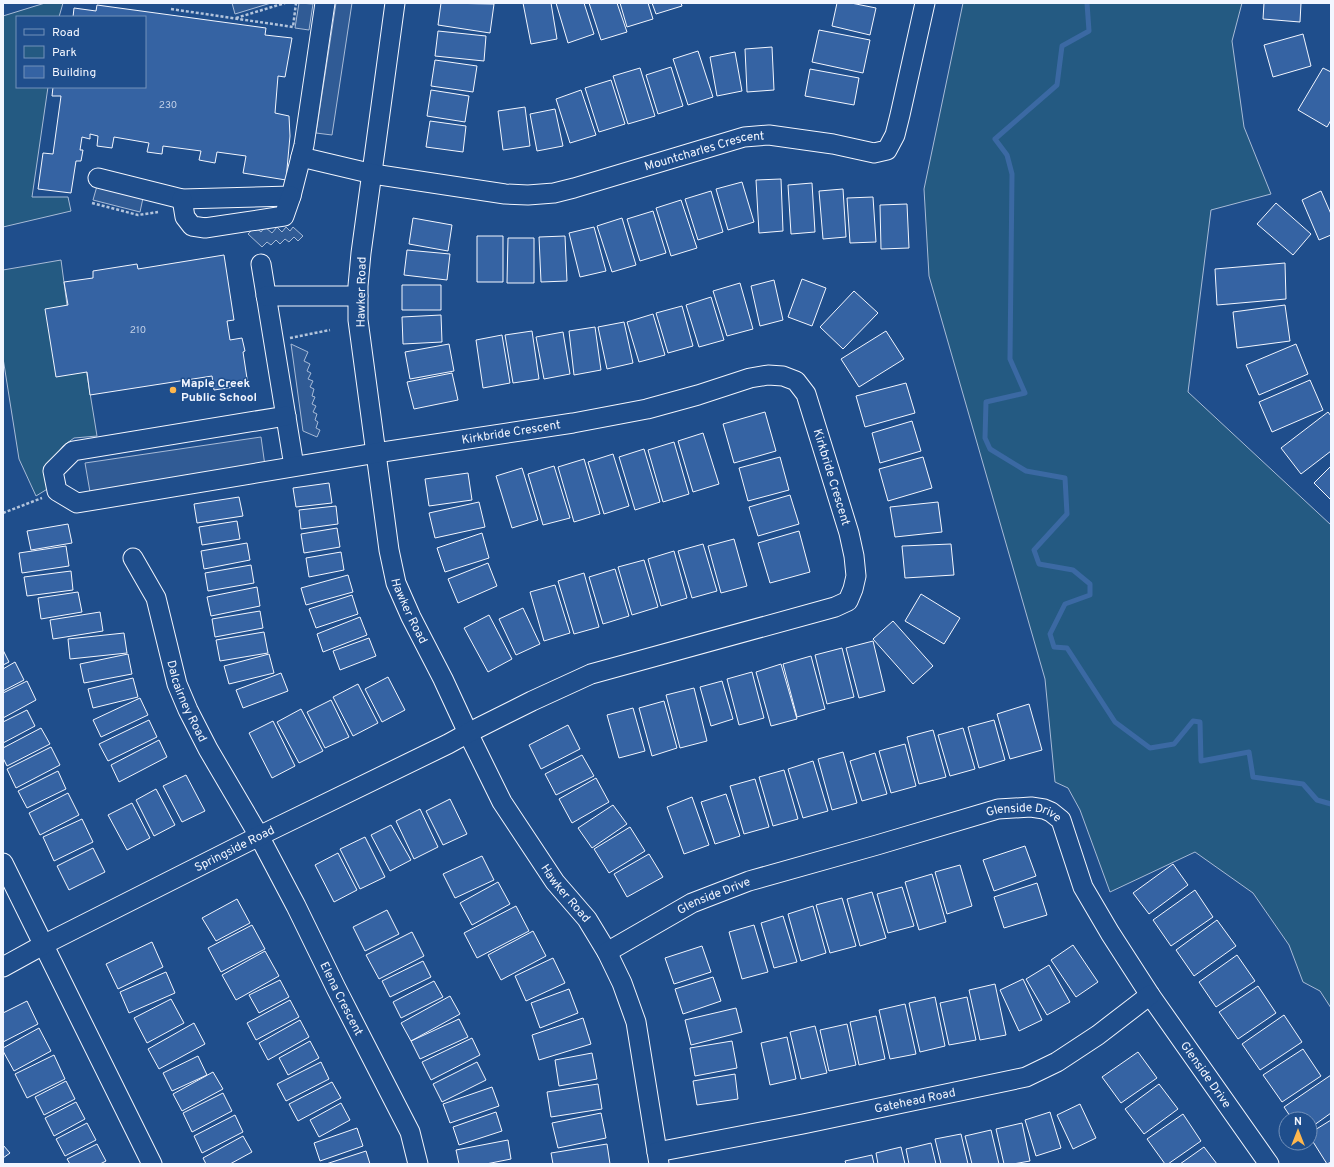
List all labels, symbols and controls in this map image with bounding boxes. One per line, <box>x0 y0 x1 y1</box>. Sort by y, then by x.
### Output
legend <box>16 16 146 88</box>
text: Road <box>52 25 80 41</box>
text: Park <box>52 45 77 61</box>
text: Building <box>52 65 96 81</box>
house number: 230 <box>159 99 177 112</box>
street label: Mountcharles Crescent <box>643 128 765 175</box>
street label: Hawker Road <box>353 257 371 327</box>
house number: 210 <box>130 324 146 337</box>
place label: Maple Creek Public School <box>181 376 257 406</box>
marker: Maple Creek Public School <box>168 385 178 395</box>
street label: Kirkbride Crescent <box>460 417 562 449</box>
street label: Kirkbride Crescent <box>809 427 853 527</box>
street label: Hawker Road <box>386 577 431 647</box>
street label: Dalcairney Road <box>162 659 210 745</box>
street label: Glenside Drive <box>984 800 1065 826</box>
street label: Springside Road <box>192 823 278 876</box>
street label: Hawker Road <box>536 862 594 926</box>
street label: Glenside Drive <box>675 874 753 919</box>
street label: Elena Crescent <box>315 959 366 1039</box>
street label: Glenside Drive <box>1176 1039 1234 1112</box>
street label: Gatehead Road <box>873 1085 957 1118</box>
north arrow <box>1278 1111 1318 1151</box>
text: N <box>1294 1115 1302 1129</box>

